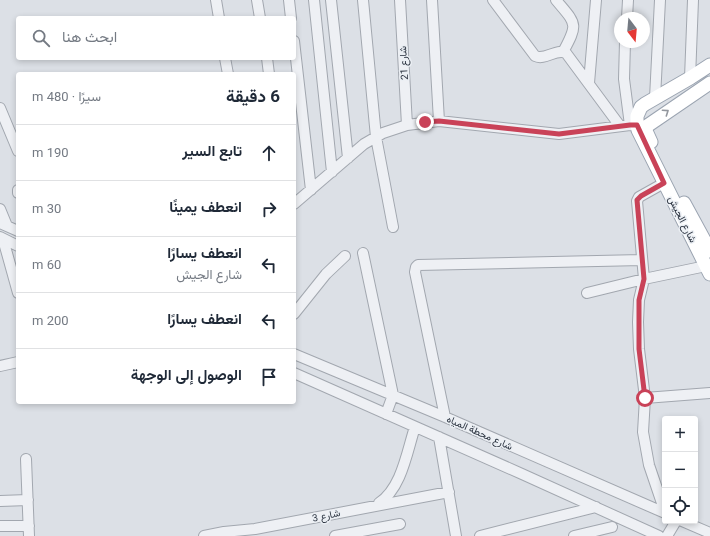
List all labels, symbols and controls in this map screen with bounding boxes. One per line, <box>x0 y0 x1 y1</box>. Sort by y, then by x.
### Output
north arrow <box>614 12 650 48</box>
search box <box>16 16 296 60</box>
icon: search <box>30 27 52 49</box>
text: ابحث هنا <box>62 28 117 46</box>
street label: شارع 21 <box>397 46 411 80</box>
text: 6 دقيقة <box>226 86 280 106</box>
text: سيرًا · 480 m <box>32 89 101 104</box>
one-way arrow <box>662 109 669 117</box>
route end <box>416 113 434 131</box>
text: تابع السير <box>182 142 242 160</box>
icon: ahead <box>258 142 280 164</box>
text: 190 m <box>32 145 69 160</box>
street label: شارع الجيش <box>665 194 699 245</box>
text: انعطف يمينًا <box>169 198 242 216</box>
icon: right <box>258 198 280 220</box>
text: 30 m <box>32 201 61 216</box>
text: انعطف يسارًا <box>167 244 242 262</box>
icon: left <box>258 254 280 276</box>
text: 60 m <box>32 257 61 272</box>
text: شارع الجيش <box>176 267 242 282</box>
text: انعطف يسارًا <box>167 310 242 328</box>
icon: left <box>258 310 280 332</box>
text: 200 m <box>32 313 69 328</box>
text: الوصول إلى الوجهة <box>131 366 242 384</box>
icon: arrive <box>258 366 280 388</box>
route start <box>636 389 654 407</box>
street label: شارع محطة المياه <box>445 413 515 453</box>
map controls <box>662 416 698 524</box>
button: + <box>662 416 698 452</box>
button: − <box>662 452 698 488</box>
button: locate <box>662 488 698 524</box>
street label: شارع 3 <box>311 507 341 525</box>

